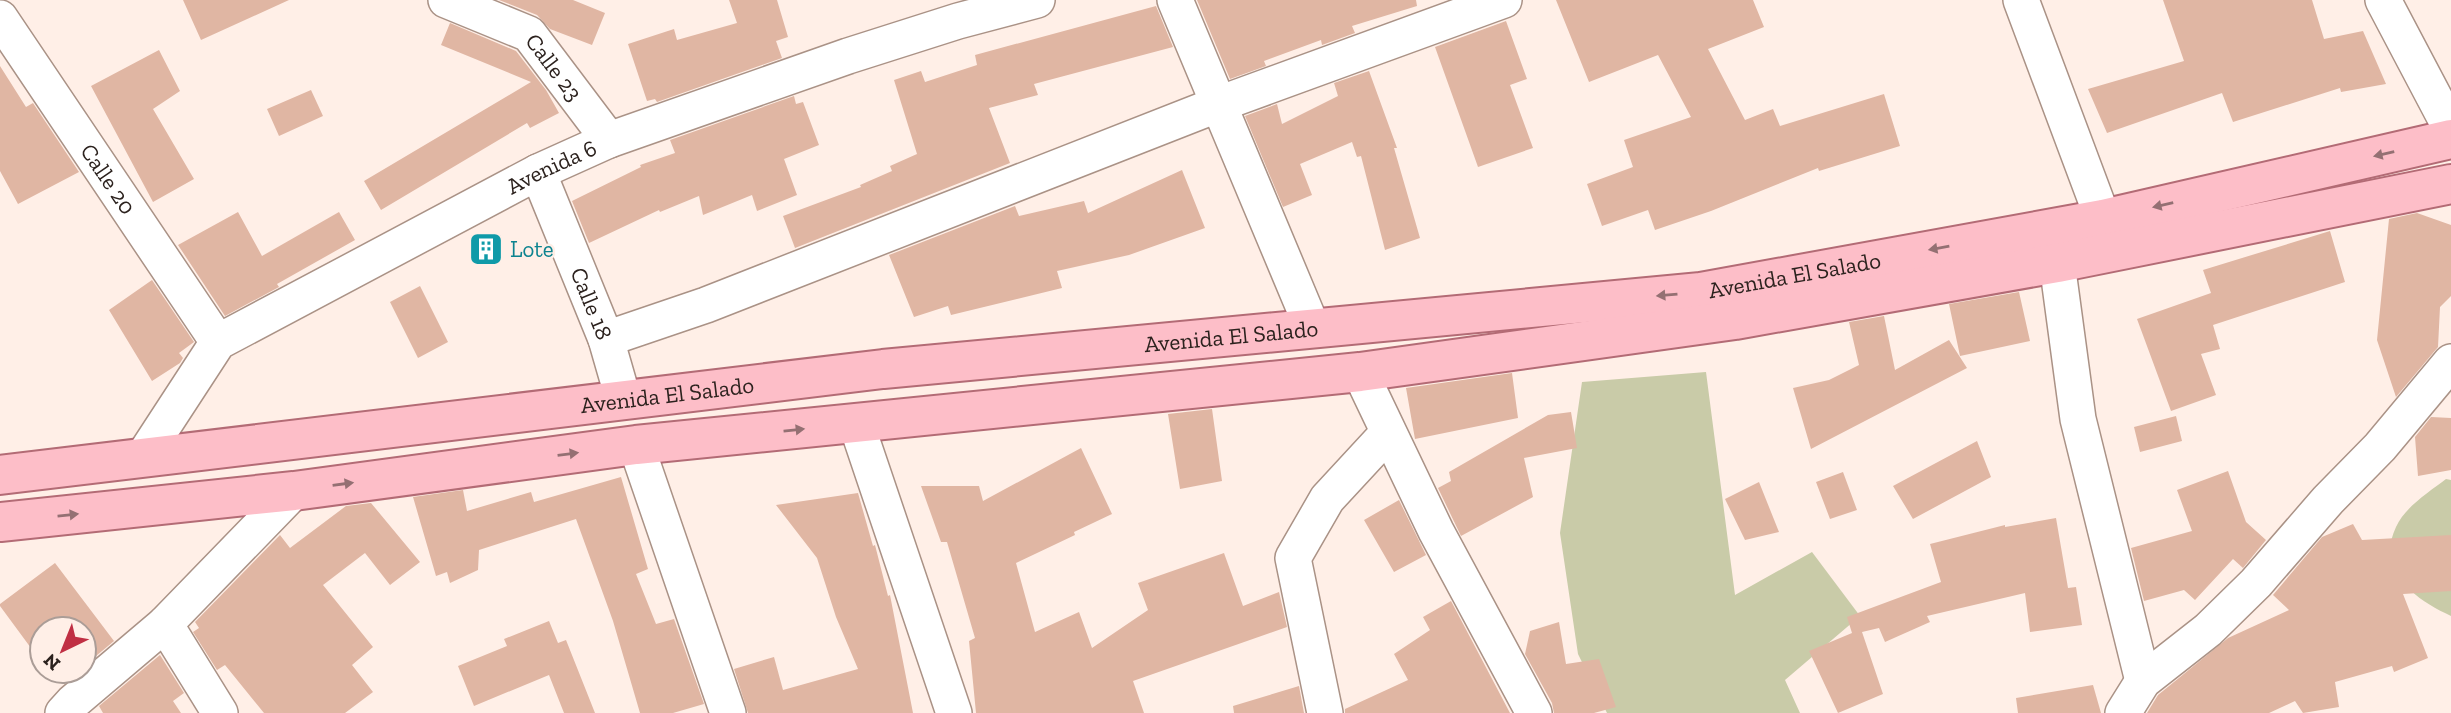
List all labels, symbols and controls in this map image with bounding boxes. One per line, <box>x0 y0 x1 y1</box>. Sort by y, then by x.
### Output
street label: Calle 23 <box>519 28 588 106</box>
street label: Avenida 6 <box>501 133 601 200</box>
street label: Calle 20 <box>75 138 142 220</box>
one-way arrow <box>2373 149 2395 160</box>
one-way arrow <box>2152 200 2174 211</box>
building icon: Lote <box>467 230 505 268</box>
place label: Lote <box>510 235 554 263</box>
one-way arrow <box>1928 243 1950 254</box>
street label: Avenida El Salado <box>1706 246 1883 304</box>
street label: Calle 18 <box>564 263 619 344</box>
one-way arrow <box>1656 290 1678 301</box>
street label: Avenida El Salado <box>1143 314 1319 358</box>
street label: Avenida El Salado <box>579 371 756 419</box>
one-way arrow <box>783 424 805 435</box>
one-way arrow <box>557 448 579 459</box>
one-way arrow <box>332 478 354 489</box>
one-way arrow <box>57 509 79 520</box>
north arrow <box>28 615 98 685</box>
text: N <box>39 649 65 675</box>

